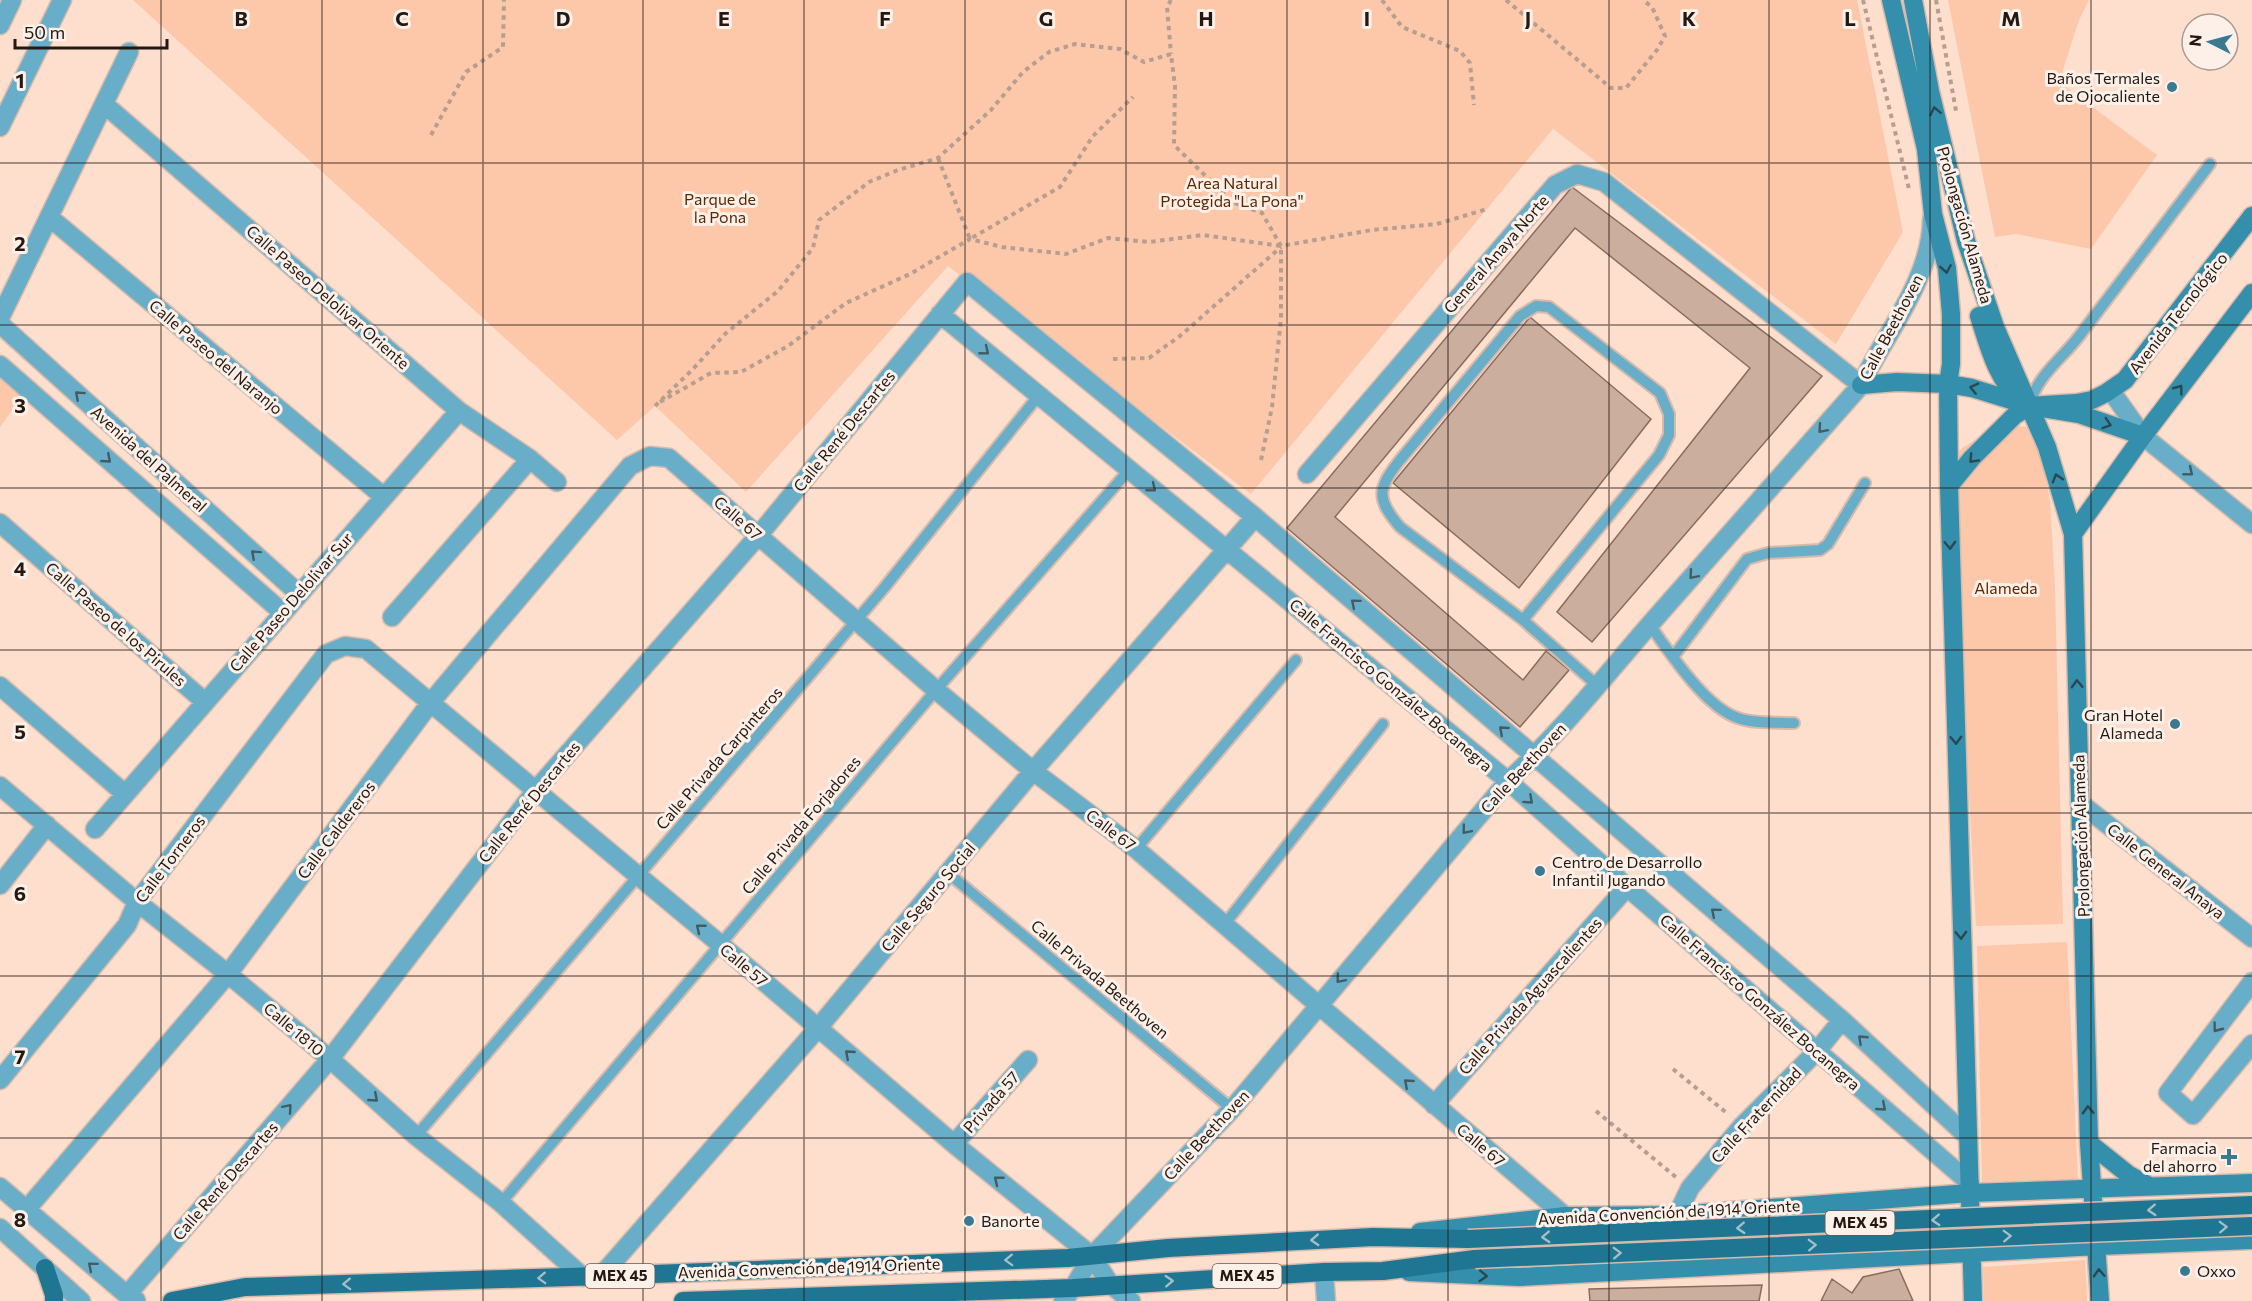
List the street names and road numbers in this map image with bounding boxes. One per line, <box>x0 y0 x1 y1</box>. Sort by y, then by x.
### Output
street label: Prolongación Alameda <box>1934 144 1997 306</box>
street label: General Anaya Norte <box>1439 191 1552 317</box>
street label: Calle Paseo Delolivar Oriente <box>243 221 414 373</box>
street label: Avenida Tecnológico <box>2124 248 2231 377</box>
street label: Calle Beethoven <box>1855 271 1926 383</box>
street label: Calle Paseo del Naranjo <box>146 295 287 418</box>
street label: Calle René Descartes <box>789 366 898 495</box>
street label: Avenida del Palmeral <box>88 402 211 516</box>
street label: Calle 67 <box>711 492 766 544</box>
street label: Calle Paseo Delolivar Sur <box>225 528 357 675</box>
street label: Calle Paseo de los Pirules <box>42 558 190 690</box>
street label: Calle Francisco González Bocanegra <box>1286 594 1497 775</box>
street label: Calle Privada Carpinteros <box>652 682 786 833</box>
street label: Calle Beethoven <box>1476 719 1569 817</box>
street label: Calle René Descartes <box>474 737 583 866</box>
street label: Calle Privada Forjadores <box>737 752 864 898</box>
street label: Prolongación Alameda <box>2068 754 2093 918</box>
street label: Calle Caldereros <box>293 777 379 882</box>
street label: Calle 67 <box>1083 805 1140 854</box>
street label: Calle Torneros <box>131 811 209 906</box>
street label: Calle General Anaya <box>2104 819 2229 922</box>
street label: Calle Seguro Social <box>876 838 979 955</box>
street label: Calle Francisco González Bocanegra <box>1656 910 1864 1094</box>
street label: Calle Privada Aguascalientes <box>1454 913 1605 1078</box>
street label: Calle Privada Beethoven <box>1027 915 1173 1042</box>
street label: Calle 57 <box>717 939 772 990</box>
street label: Calle 1810 <box>260 998 328 1059</box>
street label: Calle Fraternidad <box>1706 1063 1805 1166</box>
street label: Privada 57 <box>959 1067 1022 1136</box>
street label: Calle Beethoven <box>1159 1086 1252 1184</box>
street label: Calle René Descartes <box>168 1118 281 1244</box>
street label: Calle 67 <box>1453 1119 1509 1170</box>
street label: Avenida Convención de 1914 Oriente <box>1537 1195 1801 1228</box>
road number: MEX 45 <box>1826 1211 1894 1235</box>
street label: Avenida Convención de 1914 Oriente <box>677 1253 940 1282</box>
road number: MEX 45 <box>586 1264 654 1288</box>
road number: MEX 45 <box>1212 1264 1282 1288</box>

